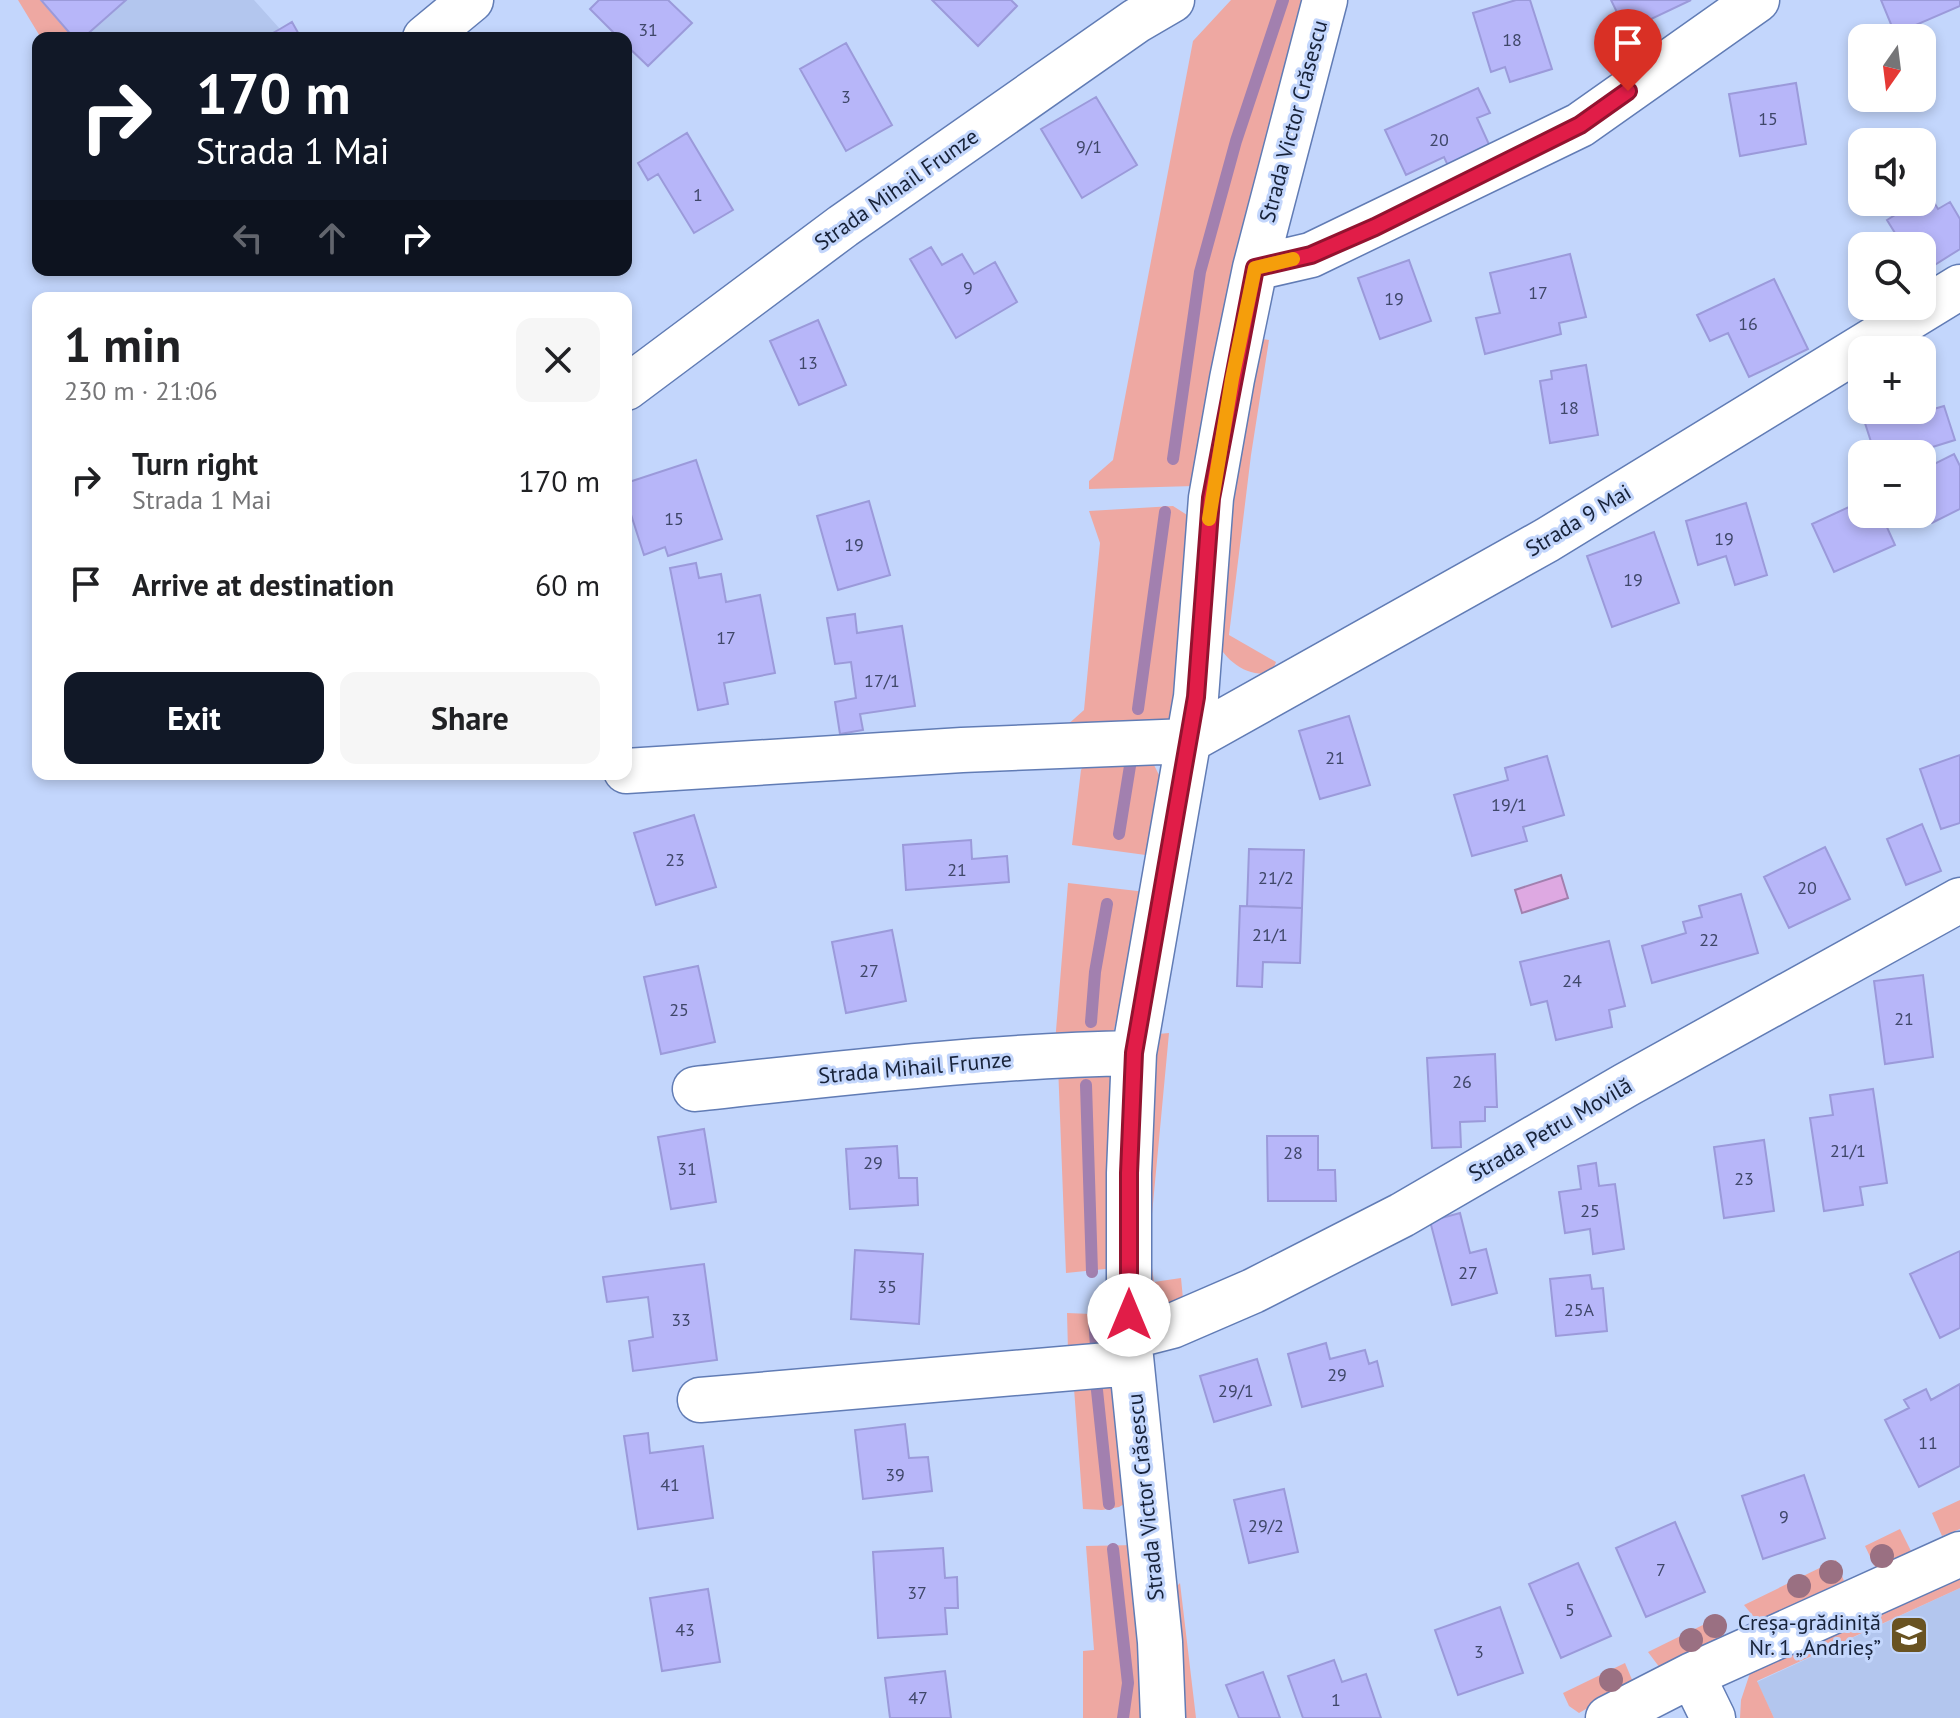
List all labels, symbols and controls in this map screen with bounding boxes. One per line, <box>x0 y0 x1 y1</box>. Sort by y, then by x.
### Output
pin <box>1594 9 1662 91</box>
street label: Strada Victor Crăsescu <box>1253 17 1333 225</box>
house number: 31 <box>638 18 658 41</box>
icon: arrive <box>1606 21 1650 65</box>
north arrow <box>1848 24 1936 112</box>
map controls <box>1848 24 1936 528</box>
house number: 18 <box>1502 28 1522 51</box>
text: 170 m <box>196 57 351 129</box>
icon: right <box>64 64 168 168</box>
house number: 3 <box>841 85 851 108</box>
house number: 15 <box>1758 107 1778 130</box>
street label: Strada Mihail Frunze <box>809 122 983 256</box>
text: Strada 1 Mai <box>196 127 389 174</box>
house number: 20 <box>1429 128 1449 151</box>
button: sound <box>1848 128 1936 216</box>
house number: 9/1 <box>1076 135 1102 158</box>
house number: 1 <box>693 183 703 206</box>
icon: left <box>226 216 270 260</box>
icon: ahead <box>310 216 354 260</box>
icon: right <box>394 216 438 260</box>
button: search <box>1848 232 1936 320</box>
house number: 9 <box>963 276 973 299</box>
house number: 17 <box>1528 281 1548 304</box>
house number: 19 <box>1384 287 1404 310</box>
house number: 16 <box>1738 312 1758 335</box>
text: 1 min <box>64 313 181 375</box>
button: close <box>516 318 600 402</box>
button: + <box>1848 336 1936 424</box>
house number: 13 <box>798 351 818 374</box>
text: 230 m · 21:06 <box>64 374 218 407</box>
house number: 18 <box>1559 396 1579 419</box>
button: − <box>1848 440 1936 528</box>
text: Turn right <box>132 444 258 483</box>
icon: right <box>64 458 108 502</box>
text: 170 m <box>519 461 600 500</box>
street label: Strada 9 Mai <box>1520 478 1636 562</box>
text: Strada 1 Mai <box>132 483 272 516</box>
house number: 15 <box>664 507 684 530</box>
house number: 19 <box>1714 527 1734 550</box>
house number: 19 <box>844 533 864 556</box>
icon: arrive <box>64 562 108 606</box>
text: Arrive at destination <box>132 565 394 604</box>
text: 60 m <box>535 565 600 604</box>
house number: 19 <box>1623 568 1643 591</box>
house number: 17 <box>716 626 736 649</box>
house number: 17/1 <box>864 669 900 692</box>
button: Exit <box>64 672 324 764</box>
button: Share <box>340 672 600 764</box>
house number: 21 <box>1325 746 1345 769</box>
house number: 19/1 <box>1491 793 1527 816</box>
house number: 23 <box>665 848 685 871</box>
house number: 21 <box>947 858 967 881</box>
house number: 21/2 <box>1258 866 1294 889</box>
house number: 20 <box>1797 876 1817 899</box>
house number: 21/1 <box>1252 923 1288 946</box>
house number: 22 <box>1699 928 1719 951</box>
house number: 27 <box>859 959 879 982</box>
house number: 24 <box>1562 969 1582 992</box>
house number: 25 <box>669 998 689 1021</box>
house number: 21 <box>1894 1007 1914 1030</box>
street label: Strada Mihail Frunze <box>817 1045 1013 1089</box>
house number: 26 <box>1452 1070 1472 1093</box>
street label: Strada Petru Movilă <box>1463 1071 1637 1187</box>
house number: 21/1 <box>1830 1139 1866 1162</box>
house number: 28 <box>1283 1141 1303 1164</box>
house number: 29 <box>863 1151 883 1174</box>
house number: 31 <box>677 1157 697 1180</box>
house number: 23 <box>1734 1167 1754 1190</box>
house number: 25 <box>1580 1199 1600 1222</box>
house number: 27 <box>1458 1261 1478 1284</box>
position arrow <box>1087 1273 1171 1357</box>
house number: 35 <box>877 1275 897 1298</box>
house number: 25A <box>1564 1298 1595 1321</box>
house number: 33 <box>671 1308 691 1331</box>
house number: 29 <box>1327 1363 1347 1386</box>
house number: 29/1 <box>1218 1379 1254 1402</box>
street label: Strada Victor Crăsescu <box>1120 1392 1170 1602</box>
house number: 11 <box>1918 1431 1938 1454</box>
house number: 39 <box>885 1463 905 1486</box>
house number: 41 <box>660 1473 680 1496</box>
house number: 9 <box>1779 1505 1789 1528</box>
house number: 29/2 <box>1248 1514 1284 1537</box>
house number: 7 <box>1656 1558 1666 1581</box>
house number: 37 <box>907 1581 927 1604</box>
house number: 5 <box>1565 1598 1575 1621</box>
place label: Creșa-grădiniță Nr. 1 „Andrieș” <box>1738 1608 1881 1661</box>
school or university icon: Creșa-grădiniță Nr. 1 „Andrieș” <box>1888 1614 1930 1656</box>
house number: 43 <box>675 1618 695 1641</box>
house number: 3 <box>1474 1640 1484 1663</box>
house number: 47 <box>908 1686 928 1709</box>
house number: 1 <box>1331 1688 1341 1711</box>

